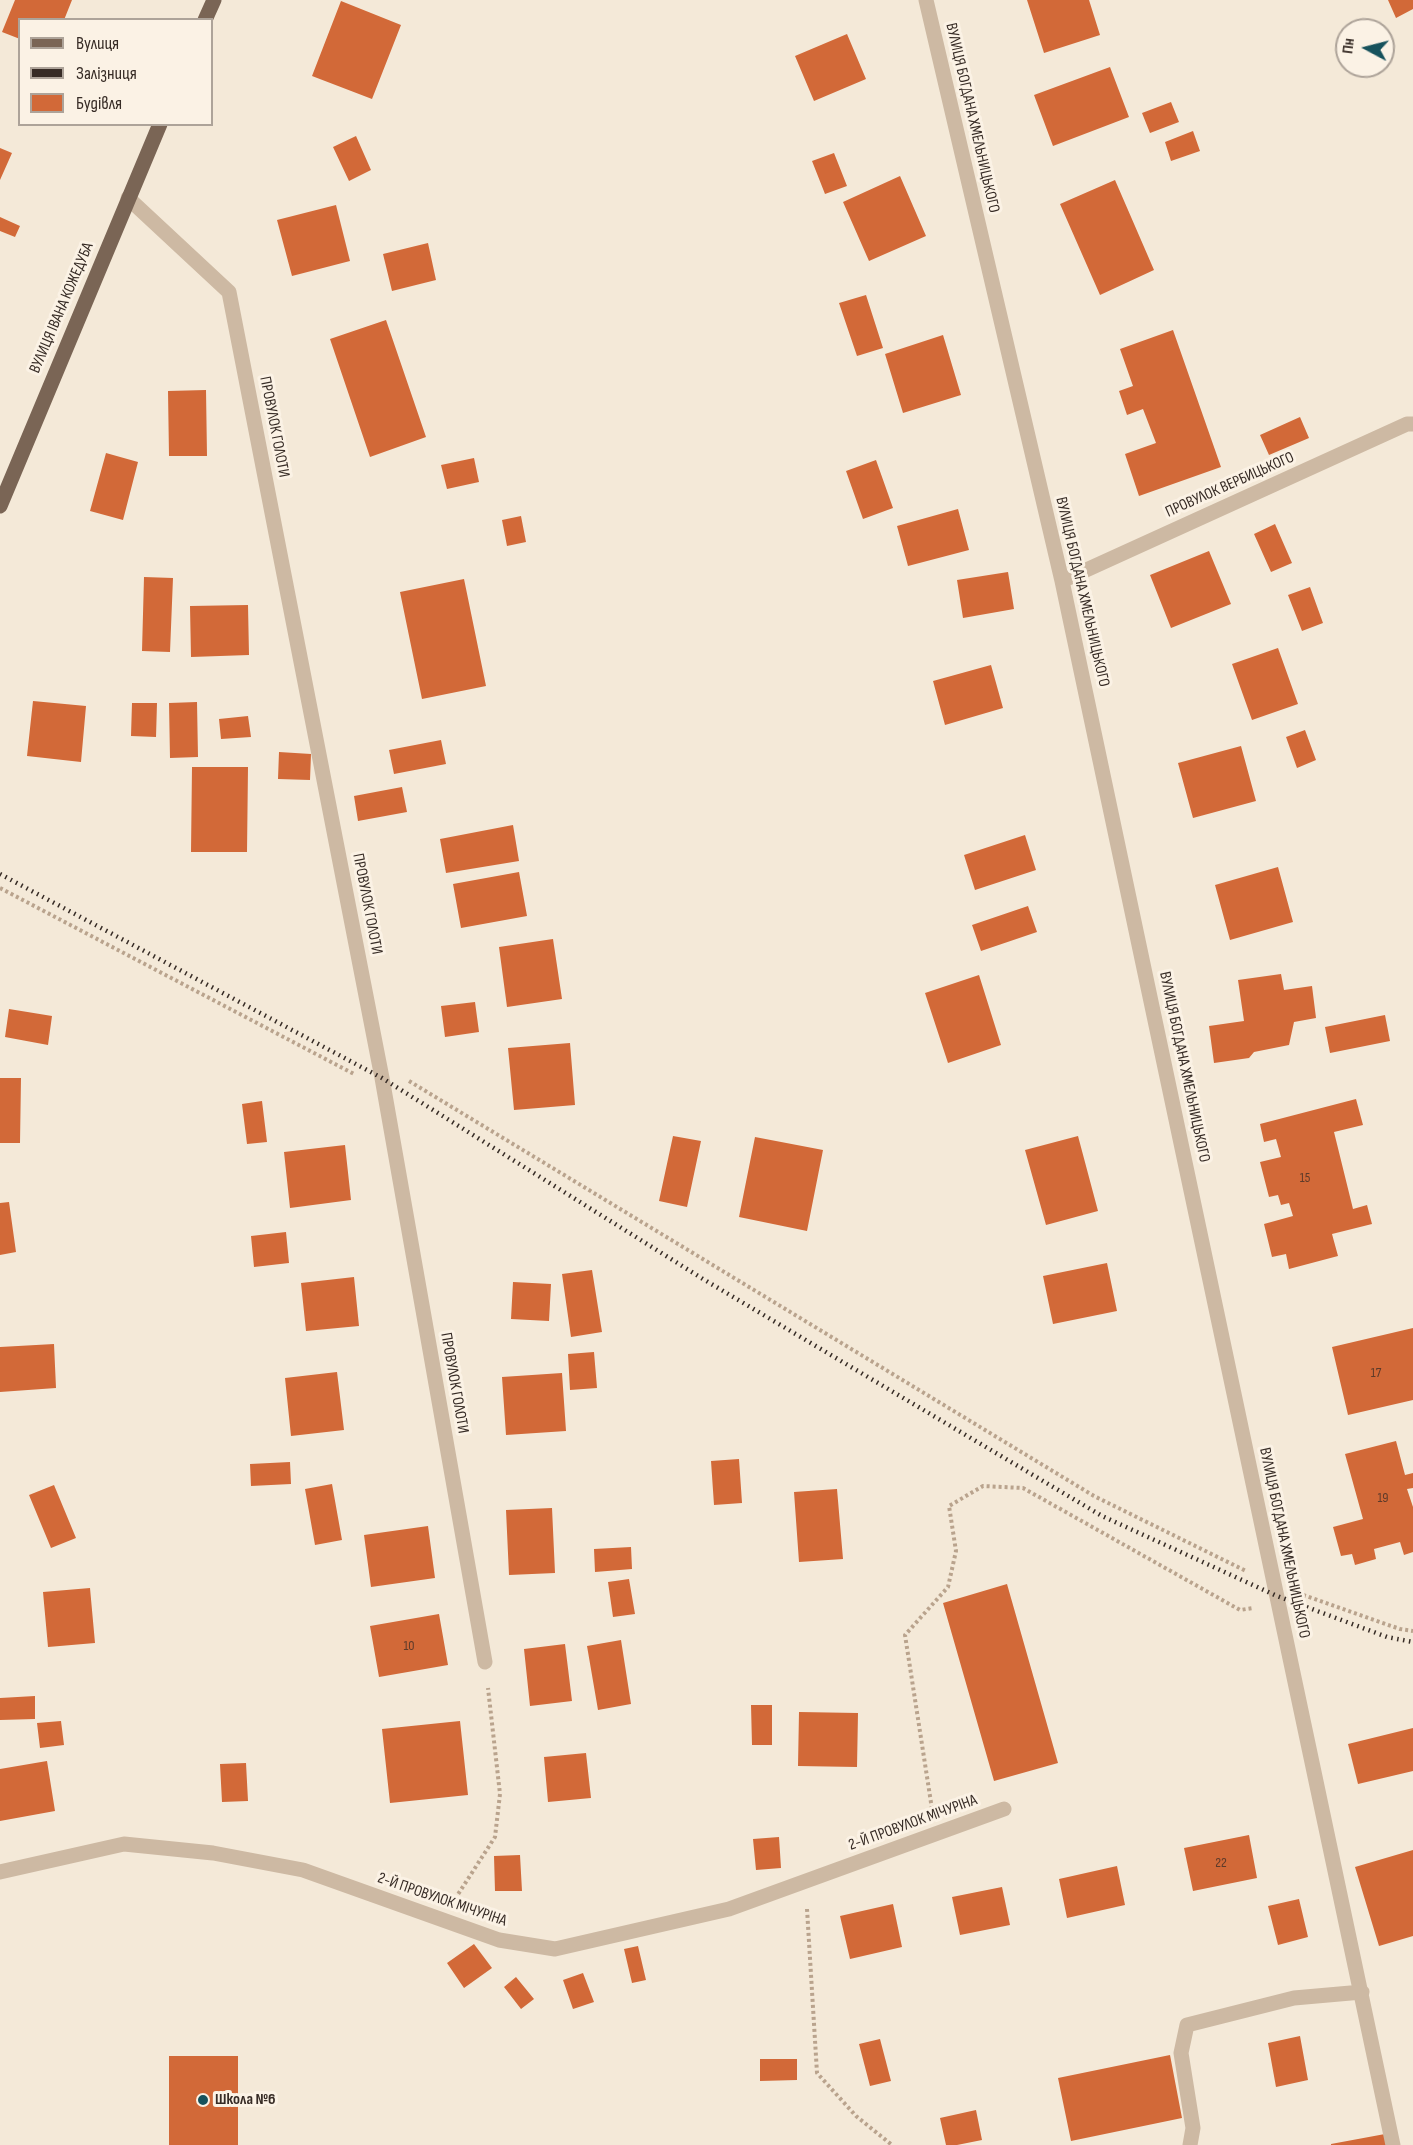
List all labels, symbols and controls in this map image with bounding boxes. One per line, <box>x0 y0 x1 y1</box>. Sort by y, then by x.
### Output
legend <box>18 18 213 126</box>
north arrow <box>1335 18 1395 78</box>
street label: ВУЛИЦЯ БОГДАНА ХМЕЛЬНИЦЬКОГО <box>941 21 1003 215</box>
text: Вулиця <box>76 33 119 54</box>
text: Пн <box>1338 37 1359 55</box>
text: Залізниця <box>76 63 137 84</box>
text: Будівля <box>76 93 122 114</box>
street label: ВУЛИЦЯ ІВАНА КОЖЕДУБА <box>26 240 98 376</box>
street label: ПРОВУЛОК ГОЛОТИ <box>255 375 293 479</box>
street label: ПРОВУЛОК ВЕРБИЦЬКОГО <box>1163 448 1297 522</box>
street label: ВУЛИЦЯ БОГДАНА ХМЕЛЬНИЦЬКОГО <box>1051 495 1113 689</box>
street label: ПРОВУЛОК ГОЛОТИ <box>348 852 386 956</box>
street label: ВУЛИЦЯ БОГДАНА ХМЕЛЬНИЦЬКОГО <box>1154 970 1214 1164</box>
house number: 15 <box>1300 1170 1310 1186</box>
street label: ПРОВУЛОК ГОЛОТИ <box>436 1331 472 1435</box>
house number: 17 <box>1371 1365 1381 1381</box>
street label: ВУЛИЦЯ БОГДАНА ХМЕЛЬНИЦЬКОГО <box>1254 1446 1314 1640</box>
house number: 19 <box>1377 1490 1389 1506</box>
house number: 10 <box>403 1638 415 1654</box>
street label: 2-Й ПРОВУЛОК МІЧУРІНА <box>846 1791 980 1855</box>
house number: 22 <box>1215 1855 1227 1871</box>
street label: 2-Й ПРОВУЛОК МІЧУРІНА <box>375 1869 509 1931</box>
place label: Школа №6 <box>215 2090 276 2110</box>
marker: Школа №6 <box>196 2093 210 2107</box>

